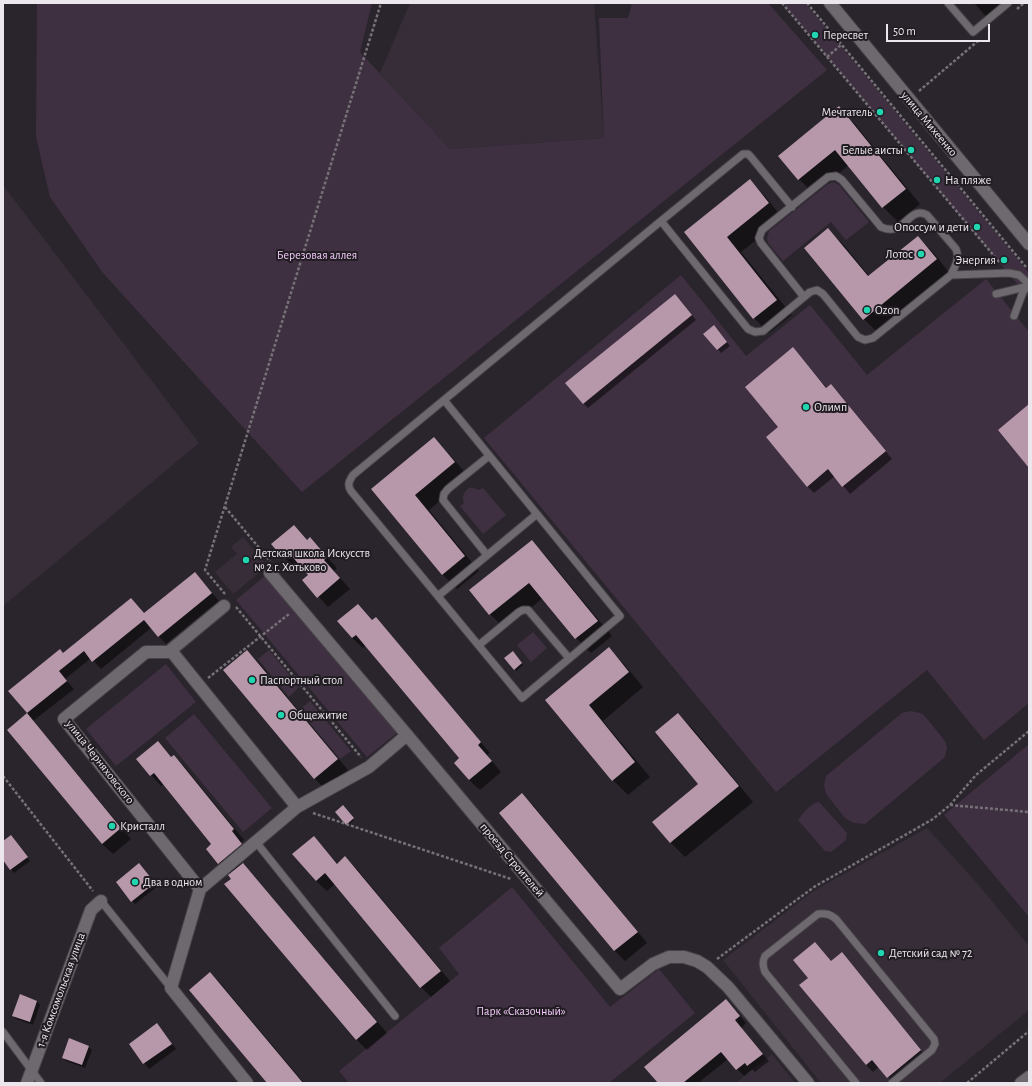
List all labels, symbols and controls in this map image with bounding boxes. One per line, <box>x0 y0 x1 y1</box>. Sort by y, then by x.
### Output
scale bar <box>888 16 992 42</box>
text: 50 m <box>893 25 916 37</box>
place label: Пересвет <box>823 28 868 42</box>
marker: Пересвет <box>810 30 820 40</box>
street label: улица Михеенко <box>898 89 960 159</box>
place label: Мечтатель <box>822 105 872 119</box>
marker: Мечтатель <box>875 107 885 117</box>
place label: Белые аисты <box>842 143 903 157</box>
marker: Белые аисты <box>906 145 916 155</box>
place label: На пляже <box>945 173 991 187</box>
marker: На пляже <box>932 175 942 185</box>
place label: Опоссум и дети <box>894 220 969 234</box>
marker: Опоссум и дети <box>972 222 982 232</box>
place label: Лотос <box>886 247 913 261</box>
park label: Березовая аллея <box>277 248 357 262</box>
marker: Лотос <box>916 249 926 259</box>
place label: Энергия <box>955 253 996 267</box>
marker: Энергия <box>999 255 1009 265</box>
place label: Ozon <box>875 303 899 317</box>
marker: Ozon <box>862 305 872 315</box>
place label: Олимп <box>814 400 847 414</box>
marker: Олимп <box>801 402 811 412</box>
place label: Детская школа Искусств № 2 г. Хотьково <box>254 546 370 574</box>
marker: Детская школа Искусств № 2 г. Хотьково <box>241 555 251 565</box>
place label: Паспортный стол <box>260 673 343 687</box>
marker: Паспортный стол <box>247 675 257 685</box>
place label: Общежитие <box>289 708 347 722</box>
marker: Общежитие <box>276 710 286 720</box>
street label: улица Черняховского <box>63 717 137 807</box>
place label: Кристалл <box>120 819 165 833</box>
street label: проезд Строителей <box>477 820 547 900</box>
marker: Кристалл <box>107 821 117 831</box>
place label: Два в одном <box>143 875 202 889</box>
marker: Два в одном <box>130 877 140 887</box>
street label: 1-я Комсомольская улица <box>34 931 88 1049</box>
place label: Детский сад № 72 <box>889 946 972 960</box>
marker: Детский сад № 72 <box>876 948 886 958</box>
park label: Парк «Сказочный» <box>476 1004 566 1018</box>

